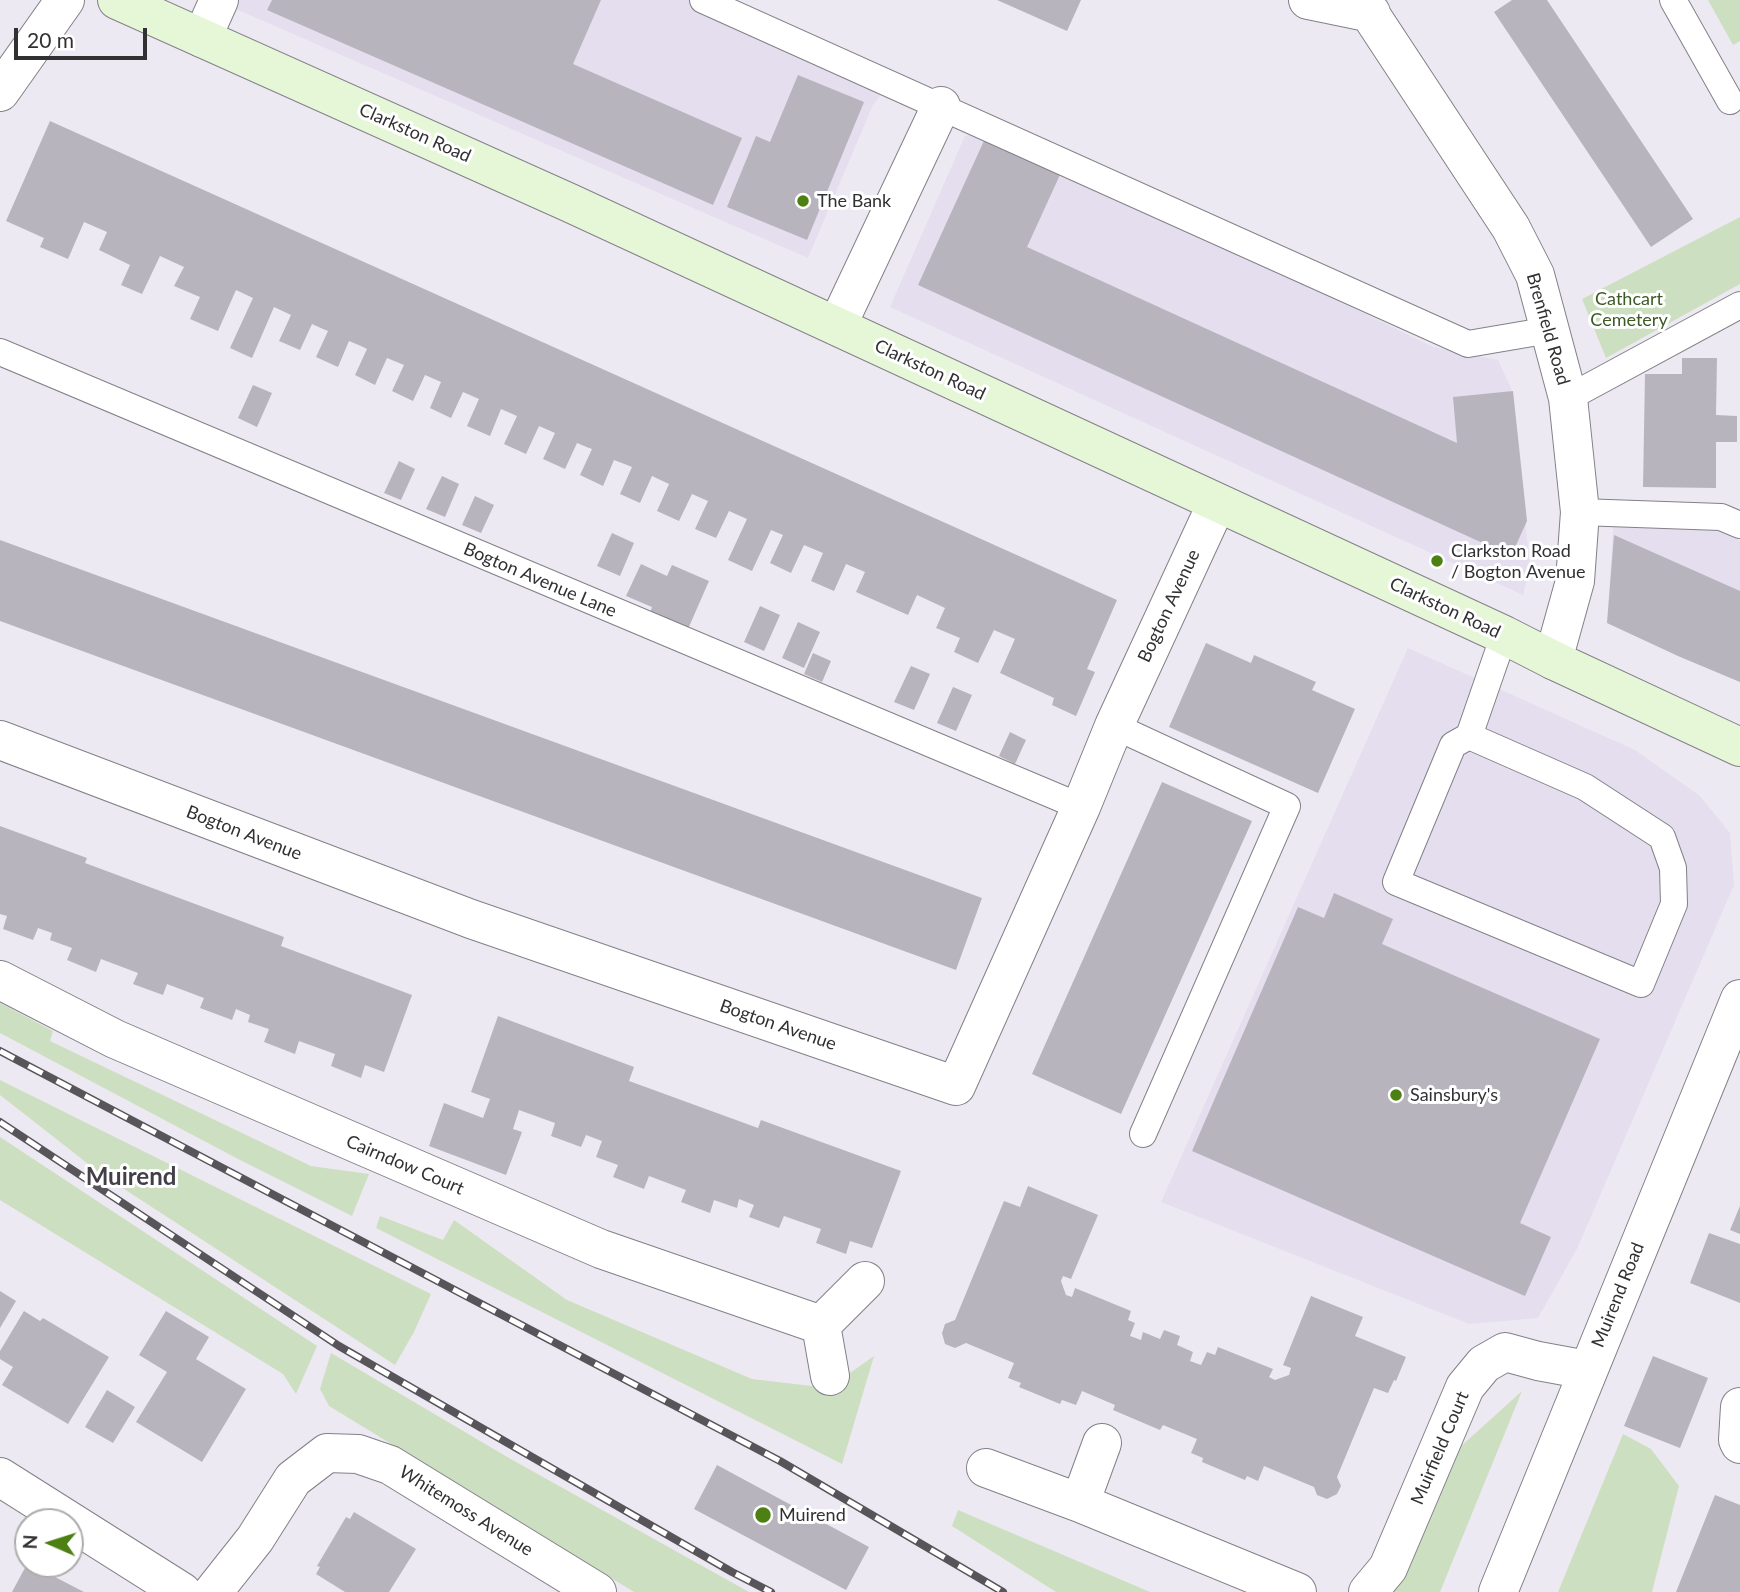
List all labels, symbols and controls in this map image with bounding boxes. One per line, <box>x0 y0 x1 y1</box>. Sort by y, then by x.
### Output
scale bar <box>18 14 150 58</box>
text: 20 m <box>27 27 74 52</box>
street label: Clarkston Road <box>356 99 474 167</box>
place label: The Bank <box>817 190 891 212</box>
marker: The Bank <box>795 193 811 209</box>
street label: Brenfield Road <box>1522 270 1574 388</box>
park label: Cathcart Cemetery <box>1590 288 1668 330</box>
street label: Clarkston Road <box>871 335 989 405</box>
street label: Bogton Avenue Lane <box>460 538 620 622</box>
place label: Clarkston Road / Bogton Avenue <box>1451 540 1586 582</box>
street label: Bogton Avenue <box>1133 546 1205 666</box>
marker: Clarkston Road / Bogton Avenue <box>1429 553 1445 569</box>
street label: Clarkston Road <box>1386 573 1504 643</box>
street label: Bogton Avenue <box>183 801 305 865</box>
street label: Bogton Avenue <box>717 995 839 1055</box>
place label: Sainsbury's <box>1410 1084 1498 1106</box>
marker: Sainsbury's <box>1388 1087 1404 1103</box>
street label: Cairndow Court <box>343 1130 467 1200</box>
district label: Muirend <box>86 1163 176 1191</box>
street label: Muirend Road <box>1587 1239 1649 1351</box>
street label: Muirfield Court <box>1406 1388 1474 1508</box>
street label: Whitemoss Avenue <box>395 1461 537 1561</box>
place label: Muirend <box>779 1504 846 1526</box>
marker: Muirend <box>753 1505 773 1525</box>
north arrow <box>14 1508 84 1578</box>
text: N <box>18 1534 41 1550</box>

